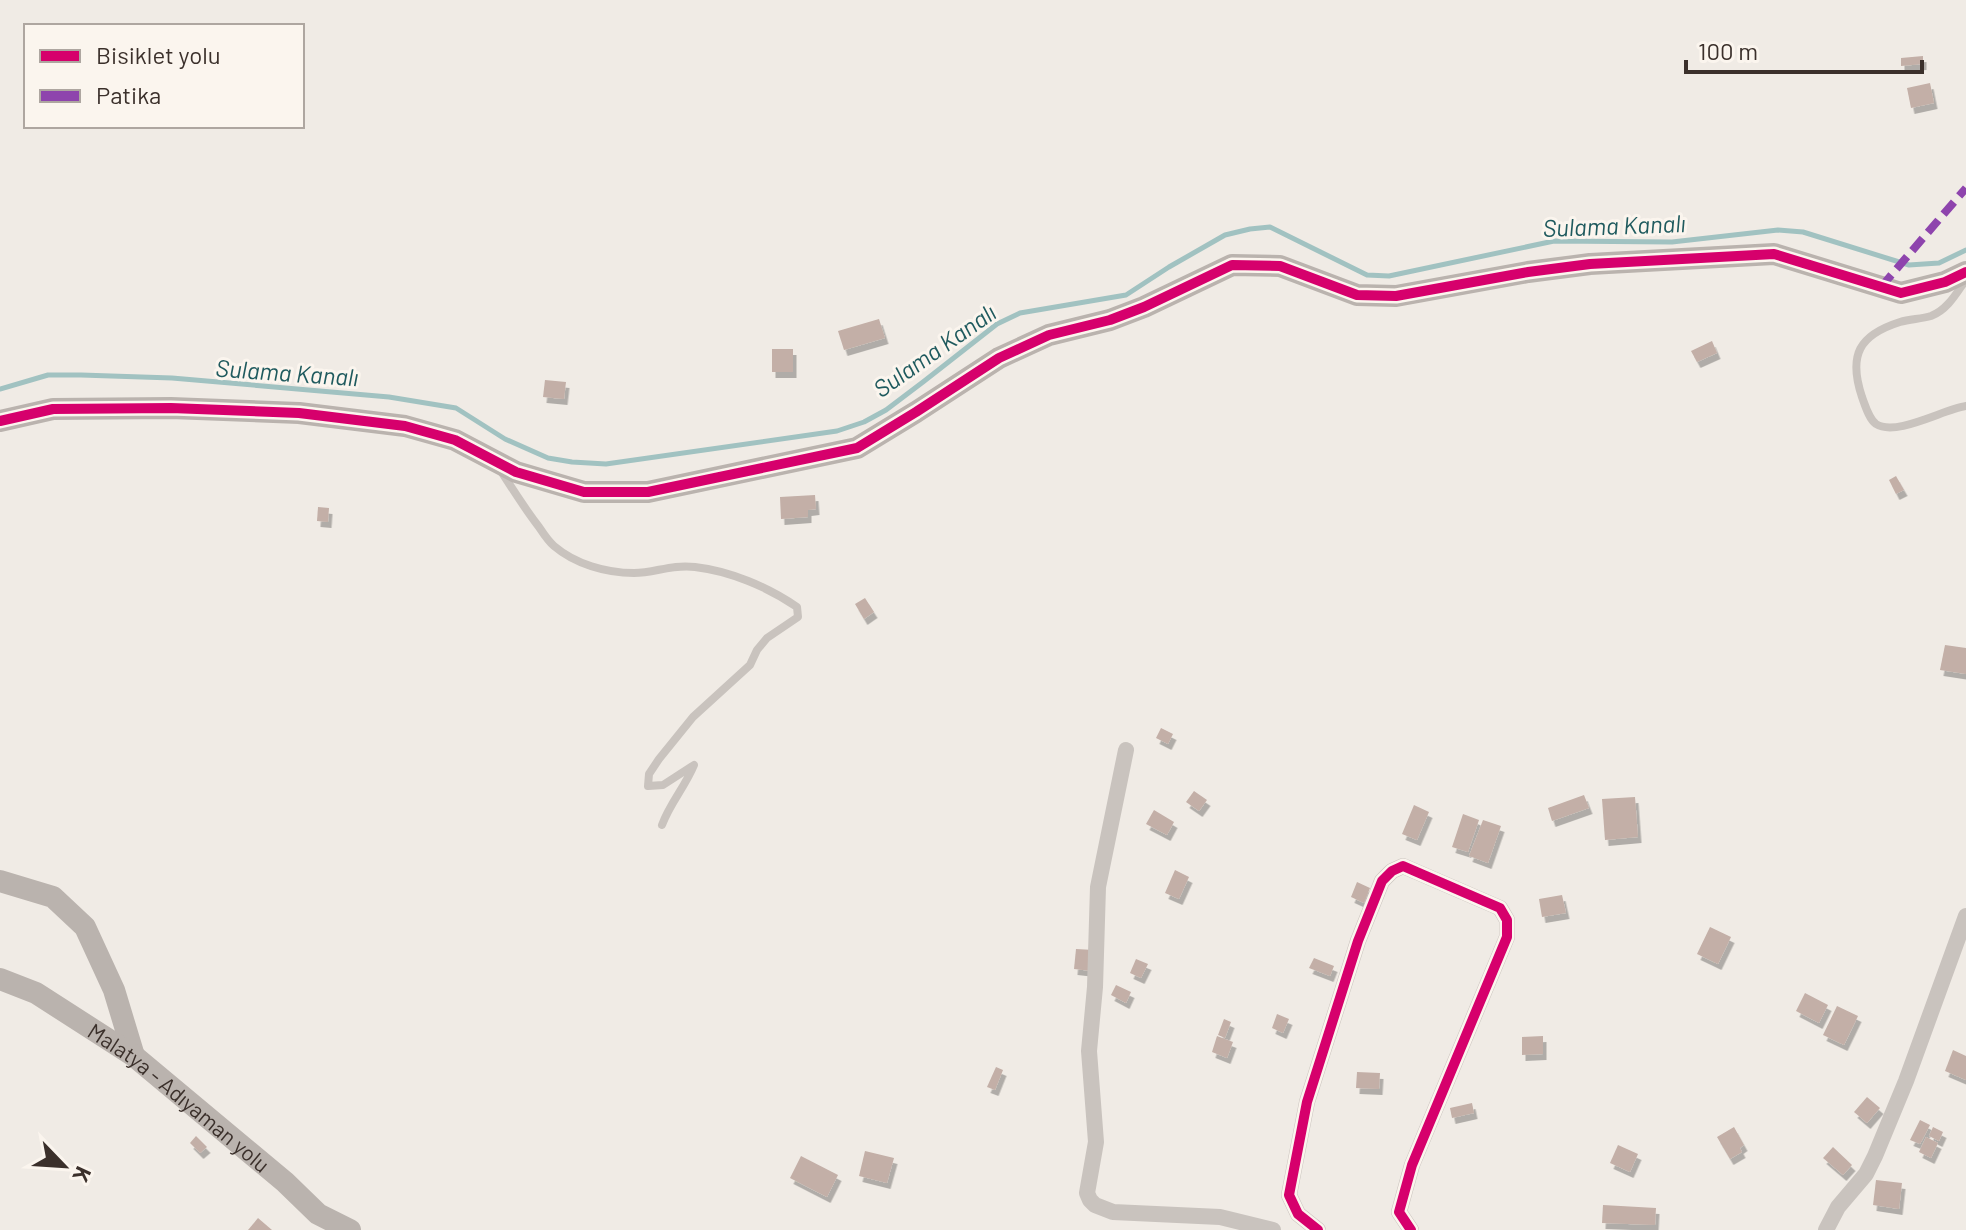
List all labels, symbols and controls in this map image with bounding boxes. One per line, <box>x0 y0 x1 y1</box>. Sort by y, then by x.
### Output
legend <box>24 24 304 128</box>
scale bar <box>1686 24 1922 74</box>
text: 100 m <box>1698 36 1758 65</box>
text: Bisiklet yolu <box>96 40 221 69</box>
text: Patika <box>96 80 161 109</box>
water label: Sulama Kanalı <box>1542 208 1686 242</box>
water label: Sulama Kanalı <box>867 297 1001 403</box>
water label: Sulama Kanalı <box>215 353 359 391</box>
street label: Malatya - Adıyaman yolu <box>83 1017 275 1177</box>
north arrow <box>24 1126 104 1206</box>
text: K <box>68 1163 98 1187</box>

